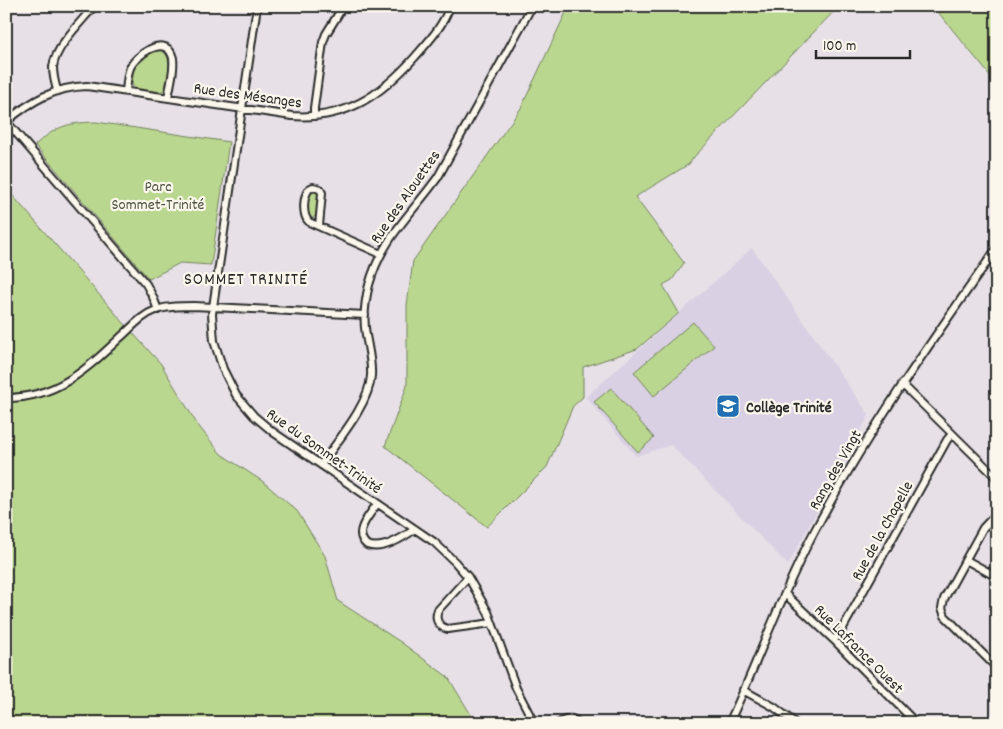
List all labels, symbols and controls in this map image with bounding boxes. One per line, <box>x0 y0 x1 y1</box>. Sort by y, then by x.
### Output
scale bar <box>816 28 909 60</box>
text: 100 m <box>823 36 856 58</box>
street label: Rue des Mésanges <box>192 78 303 115</box>
street label: Rue des Alouettes <box>365 146 447 249</box>
park label: Parc Sommet-Trinité <box>112 176 205 217</box>
district label: SOMMET TRINITÉ <box>184 268 308 293</box>
school or university icon: Collège Trinité <box>715 393 741 419</box>
place label: Collège Trinité <box>746 397 832 420</box>
street label: Rue du Sommet-Trinité <box>261 404 386 501</box>
street label: Rang des Vingt <box>804 426 868 515</box>
street label: Rue de la Chapelle <box>846 477 920 585</box>
street label: Rue Lafrance Ouest <box>808 600 908 700</box>

